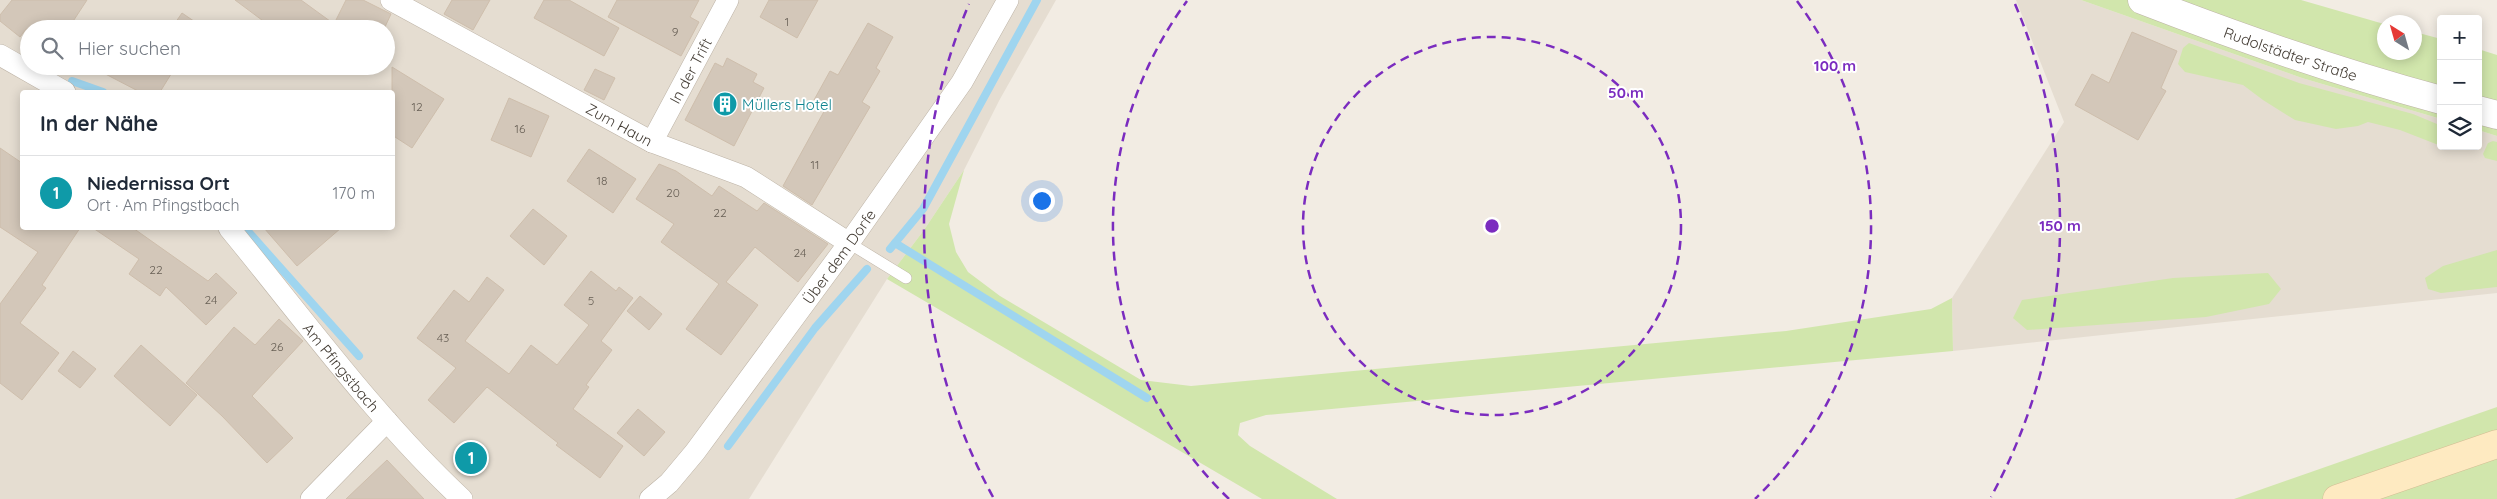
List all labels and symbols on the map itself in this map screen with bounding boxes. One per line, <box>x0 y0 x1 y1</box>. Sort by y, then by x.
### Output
house number: 1 <box>785 14 789 29</box>
north arrow <box>2377 15 2422 60</box>
street label: Rudolstädter Straße <box>2221 22 2360 85</box>
house number: 9 <box>672 24 679 39</box>
street label: In der Trift <box>665 34 716 107</box>
text: 100 m <box>1814 56 1856 75</box>
text: 50 m <box>1608 83 1644 102</box>
building icon: Müllers Hotel <box>712 91 738 117</box>
place label: Müllers Hotel <box>742 95 832 114</box>
street label: Zum Haun <box>583 98 656 150</box>
house number: 12 <box>411 99 423 114</box>
house number: 16 <box>515 121 526 136</box>
house number: 11 <box>811 157 819 172</box>
house number: 18 <box>597 173 607 188</box>
house number: 20 <box>666 185 680 200</box>
your location <box>1029 188 1055 214</box>
house number: 22 <box>713 205 727 220</box>
street label: Über dem Dorfe <box>798 205 879 308</box>
text: 150 m <box>2039 216 2081 235</box>
centre of rings <box>1483 217 1501 235</box>
house number: 24 <box>794 245 806 260</box>
house number: 22 <box>149 262 163 277</box>
house number: 24 <box>205 292 217 307</box>
house number: 5 <box>588 293 594 308</box>
street label: Am Pfingstbach <box>299 319 384 416</box>
house number: 43 <box>437 330 449 345</box>
house number: 26 <box>270 339 284 354</box>
pin: 1 <box>455 439 487 477</box>

